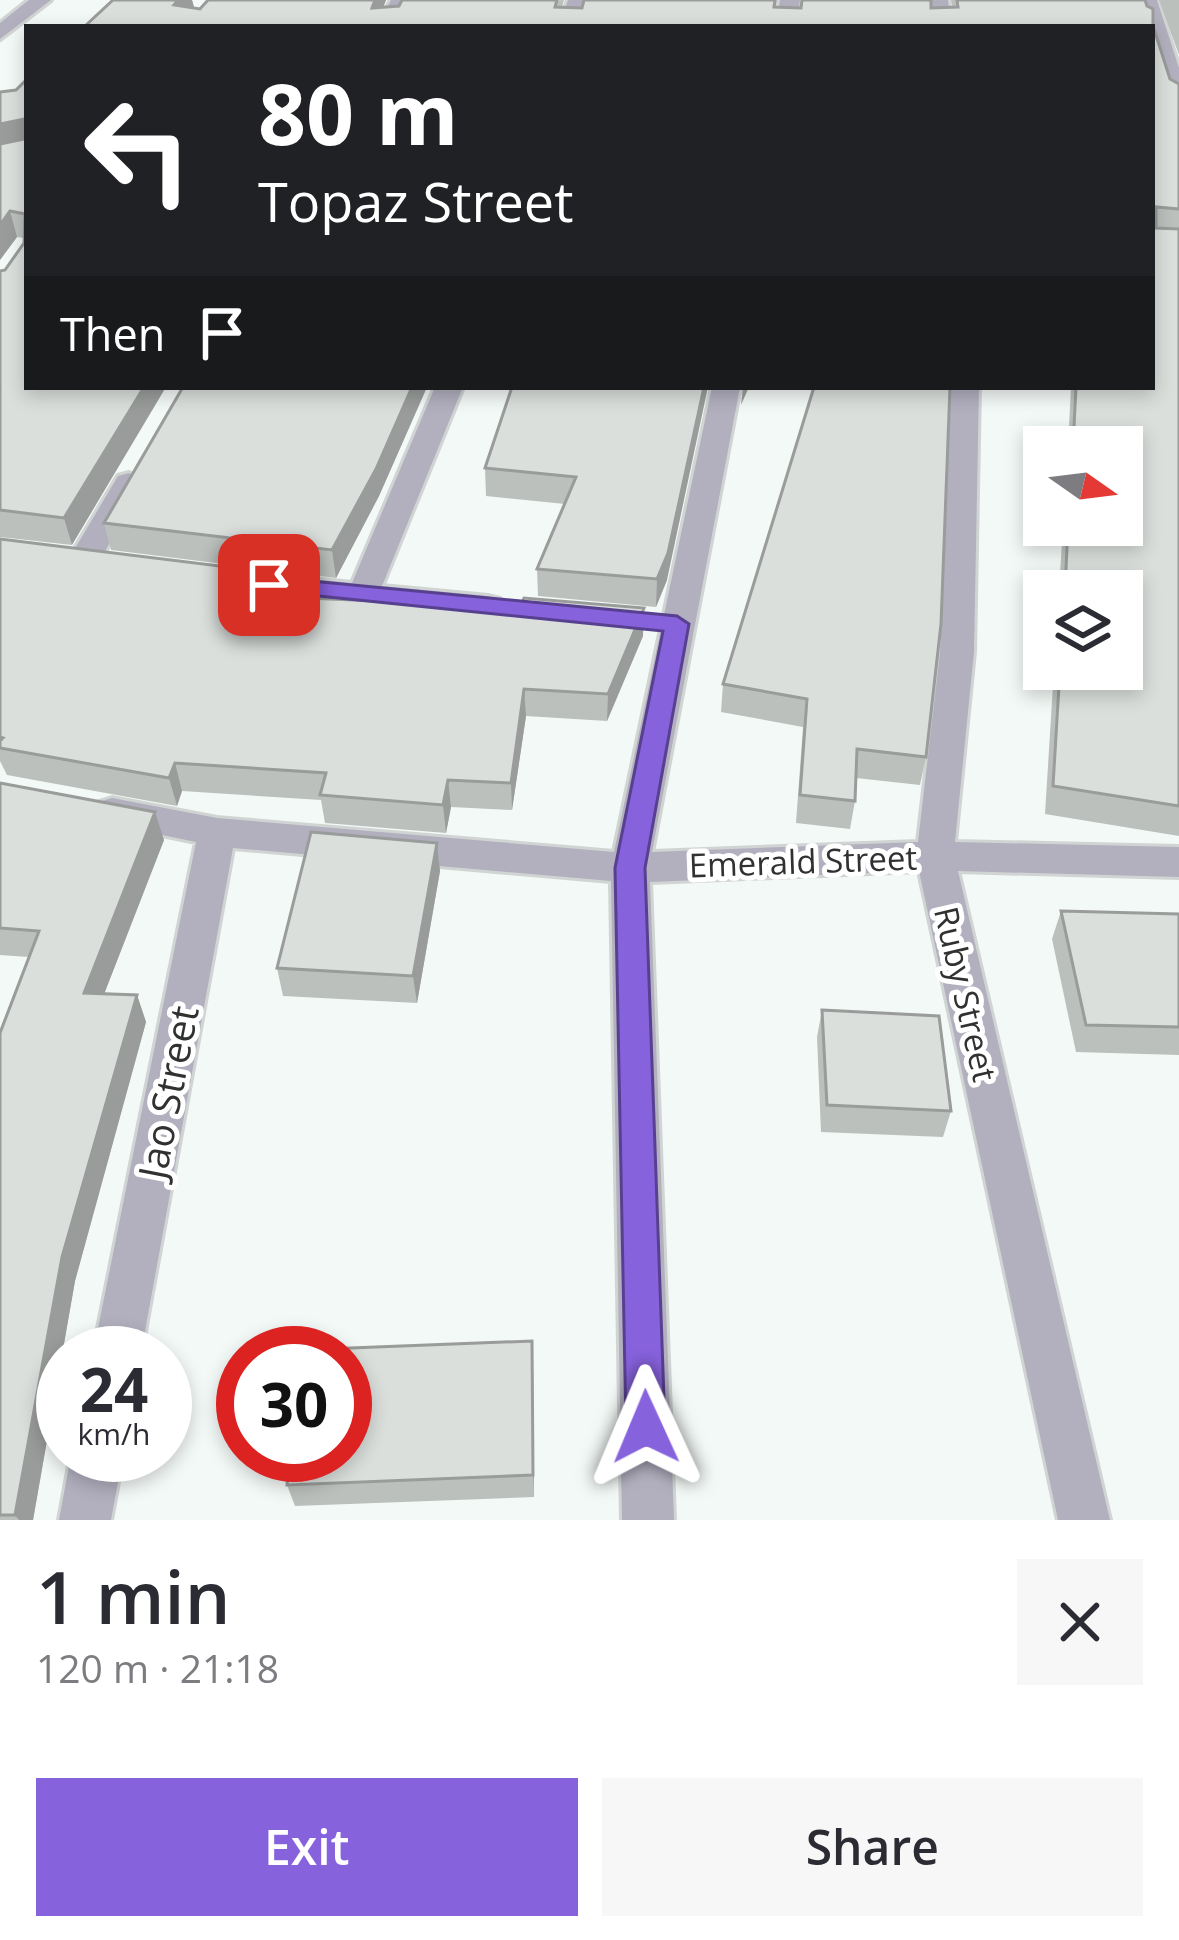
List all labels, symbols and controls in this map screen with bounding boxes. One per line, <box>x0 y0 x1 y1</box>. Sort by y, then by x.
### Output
text: 80 m <box>258 55 458 170</box>
icon: left <box>60 72 216 228</box>
text: Topaz Street <box>258 164 573 238</box>
icon: arrive <box>189 300 255 366</box>
text: Then <box>60 303 165 364</box>
north arrow <box>1023 426 1143 546</box>
map controls <box>1023 426 1143 690</box>
pin <box>218 534 320 636</box>
icon: arrive <box>236 552 302 618</box>
button: layers <box>1023 570 1143 690</box>
street label: Emerald Street <box>688 835 918 887</box>
street label: Ruby Street <box>924 902 1008 1086</box>
street label: Jao Street <box>124 1001 210 1187</box>
speed limit sign: 30 <box>216 1326 372 1482</box>
text: 24 <box>80 1348 148 1430</box>
position arrow <box>583 1364 709 1490</box>
text: km/h <box>78 1413 150 1454</box>
text: 1 min <box>36 1547 230 1645</box>
button: close <box>1017 1559 1143 1685</box>
text: 120 m · 21:18 <box>36 1641 279 1694</box>
button: Exit <box>36 1778 578 1916</box>
button: Share <box>602 1778 1143 1916</box>

